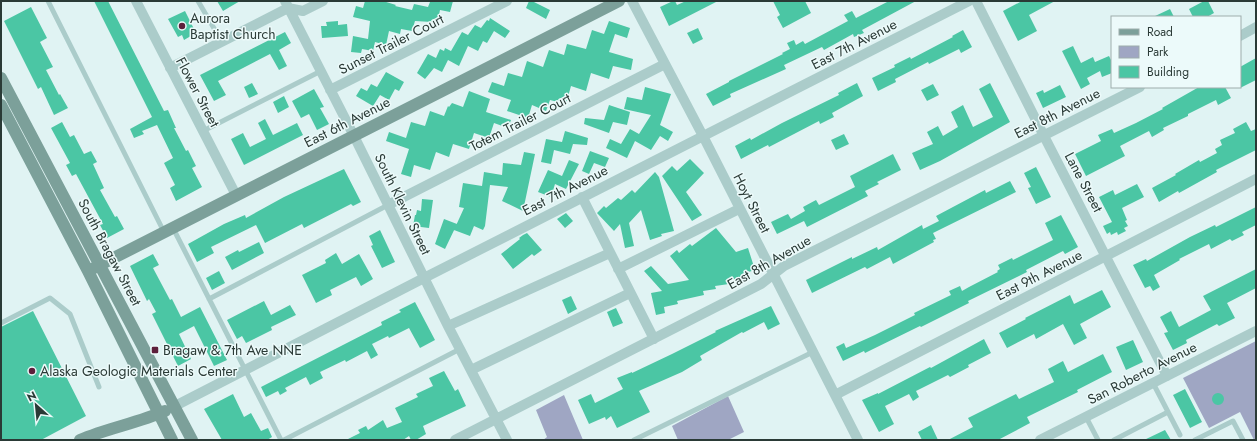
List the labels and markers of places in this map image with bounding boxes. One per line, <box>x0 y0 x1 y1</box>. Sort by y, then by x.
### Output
place label: Aurora Baptist Church <box>190 8 276 44</box>
marker: Aurora Baptist Church <box>177 21 187 31</box>
place label: Bragaw & 7th Ave NNE <box>163 340 302 360</box>
marker: Bragaw & 7th Ave NNE <box>150 345 160 355</box>
place label: Alaska Geologic Materials Center <box>40 361 238 381</box>
marker: Alaska Geologic Materials Center <box>27 366 37 376</box>

